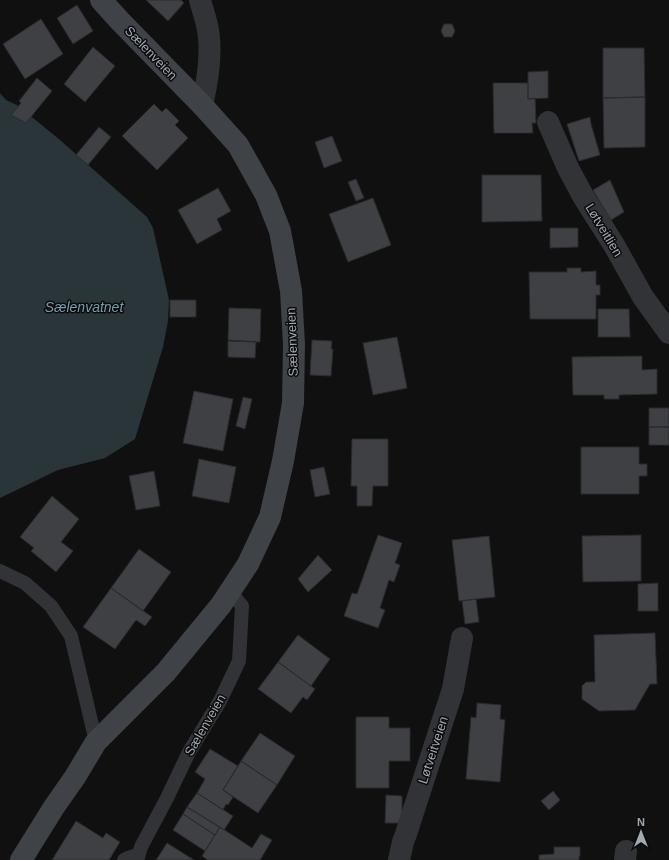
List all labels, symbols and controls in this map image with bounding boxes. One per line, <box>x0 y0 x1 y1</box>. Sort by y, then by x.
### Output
street label: Sælenveien <box>122 23 180 83</box>
street label: Løtveitlien <box>582 201 626 259</box>
water label: Sælenvatnet <box>45 299 124 315</box>
street label: Sælenveien <box>283 307 301 377</box>
street label: Sælenveien <box>181 692 229 758</box>
street label: Løtveitveien <box>415 714 451 786</box>
north arrow <box>621 812 661 852</box>
text: N <box>637 816 645 828</box>

